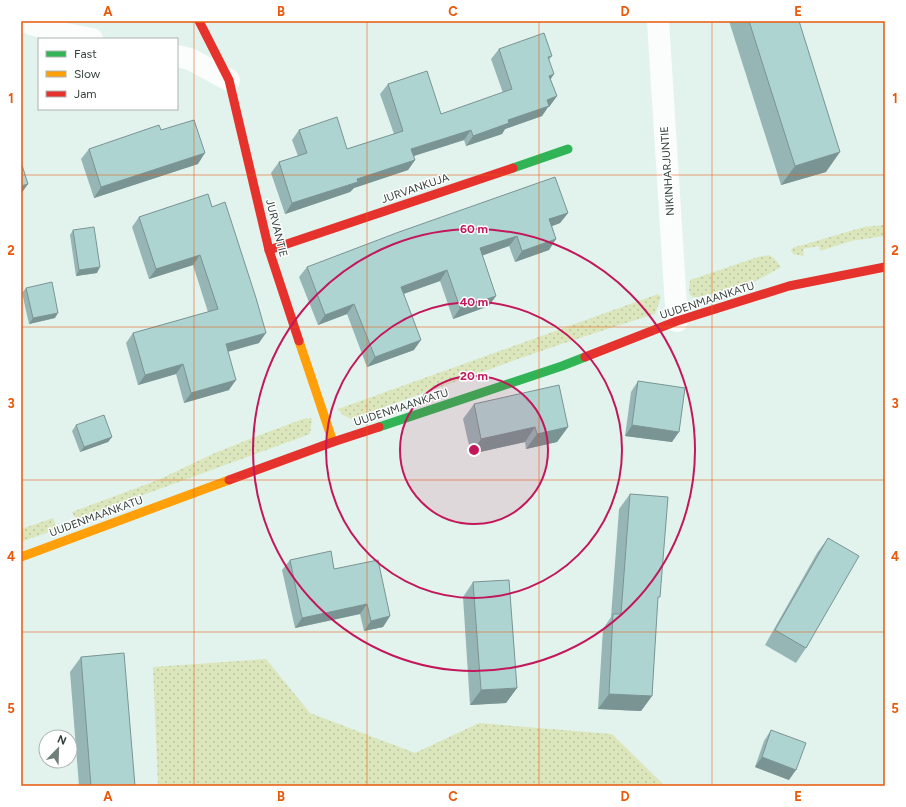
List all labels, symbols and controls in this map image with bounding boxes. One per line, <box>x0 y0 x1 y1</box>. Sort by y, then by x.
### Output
text: A <box>103 4 113 19</box>
text: B <box>277 4 285 19</box>
text: C <box>448 4 458 19</box>
text: D <box>620 4 630 19</box>
text: E <box>794 4 802 19</box>
legend <box>38 38 178 110</box>
text: Fast <box>74 47 97 61</box>
text: Slow <box>74 67 101 81</box>
text: Jam <box>74 87 97 101</box>
text: 1 <box>8 91 14 106</box>
text: 1 <box>892 91 898 106</box>
street label: NIKINHARJUNTIE <box>658 126 677 216</box>
street label: JURVANKUJA <box>379 171 451 206</box>
street label: JURVANTIE <box>263 198 290 258</box>
text: 60 m <box>460 222 488 236</box>
text: 2 <box>7 243 15 258</box>
text: 2 <box>891 243 899 258</box>
street label: UUDENMAANKATU <box>658 279 756 322</box>
text: 40 m <box>460 295 488 309</box>
text: 20 m <box>460 369 488 383</box>
street label: UUDENMAANKATU <box>352 386 450 429</box>
text: 3 <box>7 396 15 411</box>
text: 3 <box>891 396 899 411</box>
centre of rings <box>467 443 481 457</box>
street label: UUDENMAANKATU <box>48 493 145 539</box>
text: 4 <box>7 549 15 564</box>
text: 4 <box>891 549 899 564</box>
text: 5 <box>7 701 15 716</box>
text: 5 <box>891 701 899 716</box>
north arrow <box>38 729 78 769</box>
text: N <box>55 733 68 748</box>
text: A <box>103 789 113 804</box>
text: B <box>277 789 285 804</box>
text: C <box>448 789 458 804</box>
text: D <box>620 789 630 804</box>
text: E <box>794 789 802 804</box>

